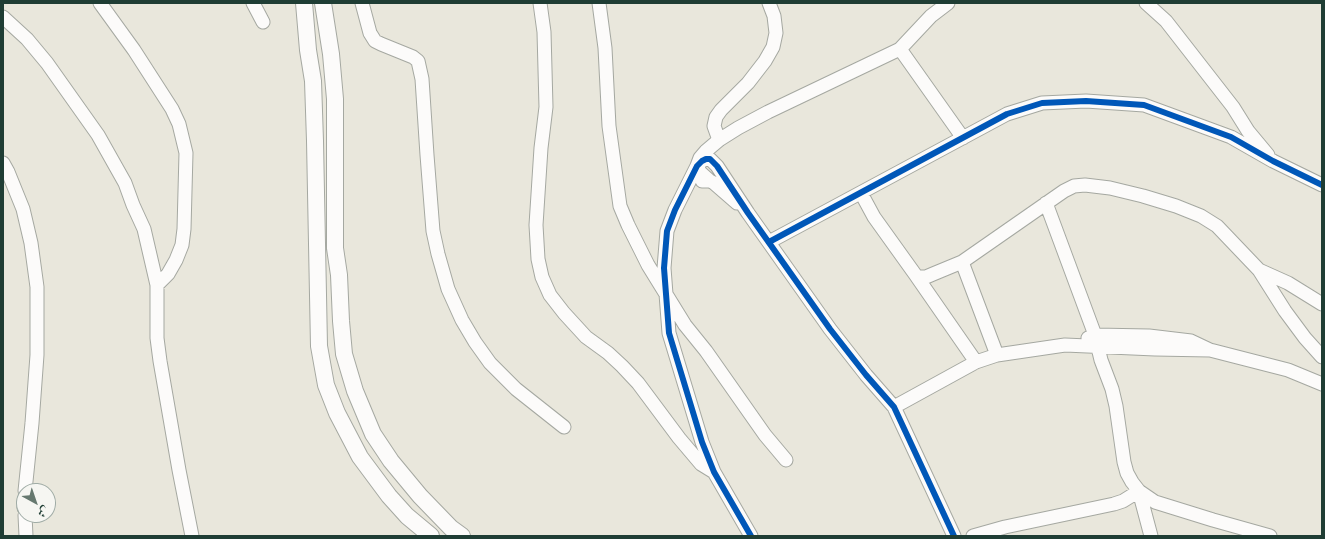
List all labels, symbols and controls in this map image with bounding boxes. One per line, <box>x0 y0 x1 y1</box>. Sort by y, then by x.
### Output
north arrow <box>16 483 56 523</box>
text: ش <box>35 503 52 520</box>

